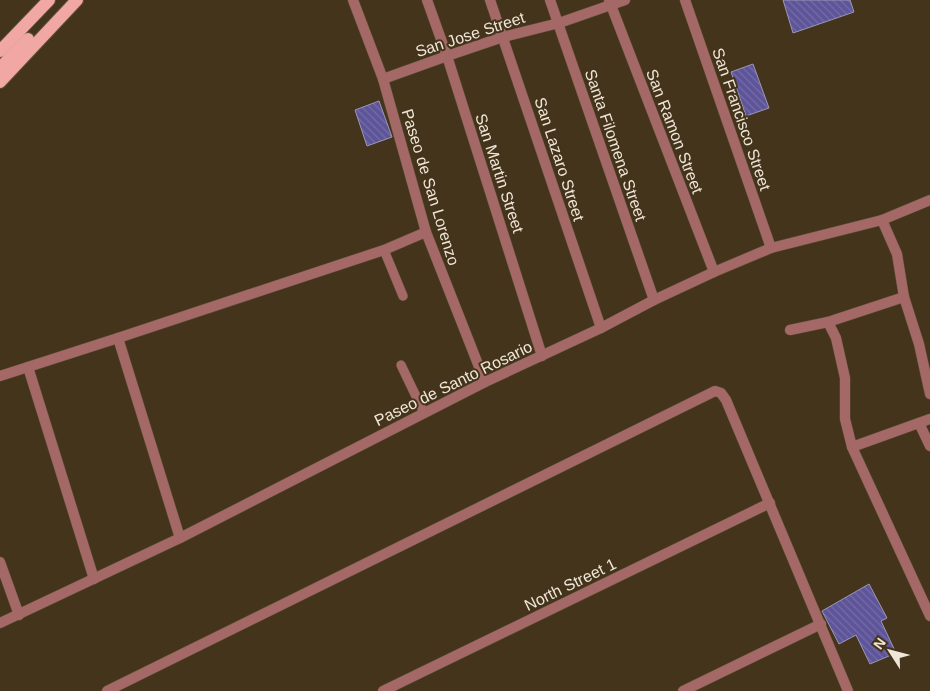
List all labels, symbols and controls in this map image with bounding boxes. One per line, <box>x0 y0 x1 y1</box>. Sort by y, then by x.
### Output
street label: San Jose Street <box>413 9 527 60</box>
street label: San Francisco Street <box>709 46 774 193</box>
street label: Santa Filomena Street <box>582 67 650 224</box>
street label: San Ramon Street <box>643 67 706 196</box>
street label: San Lazaro Street <box>532 95 588 224</box>
street label: Paseo de San Lorenzo <box>399 107 462 268</box>
street label: San Martin Street <box>472 111 527 236</box>
street label: Paseo de Santo Rosario <box>372 338 535 429</box>
street label: North Street 1 <box>522 555 619 614</box>
north arrow <box>865 626 915 676</box>
text: N <box>870 635 889 652</box>

